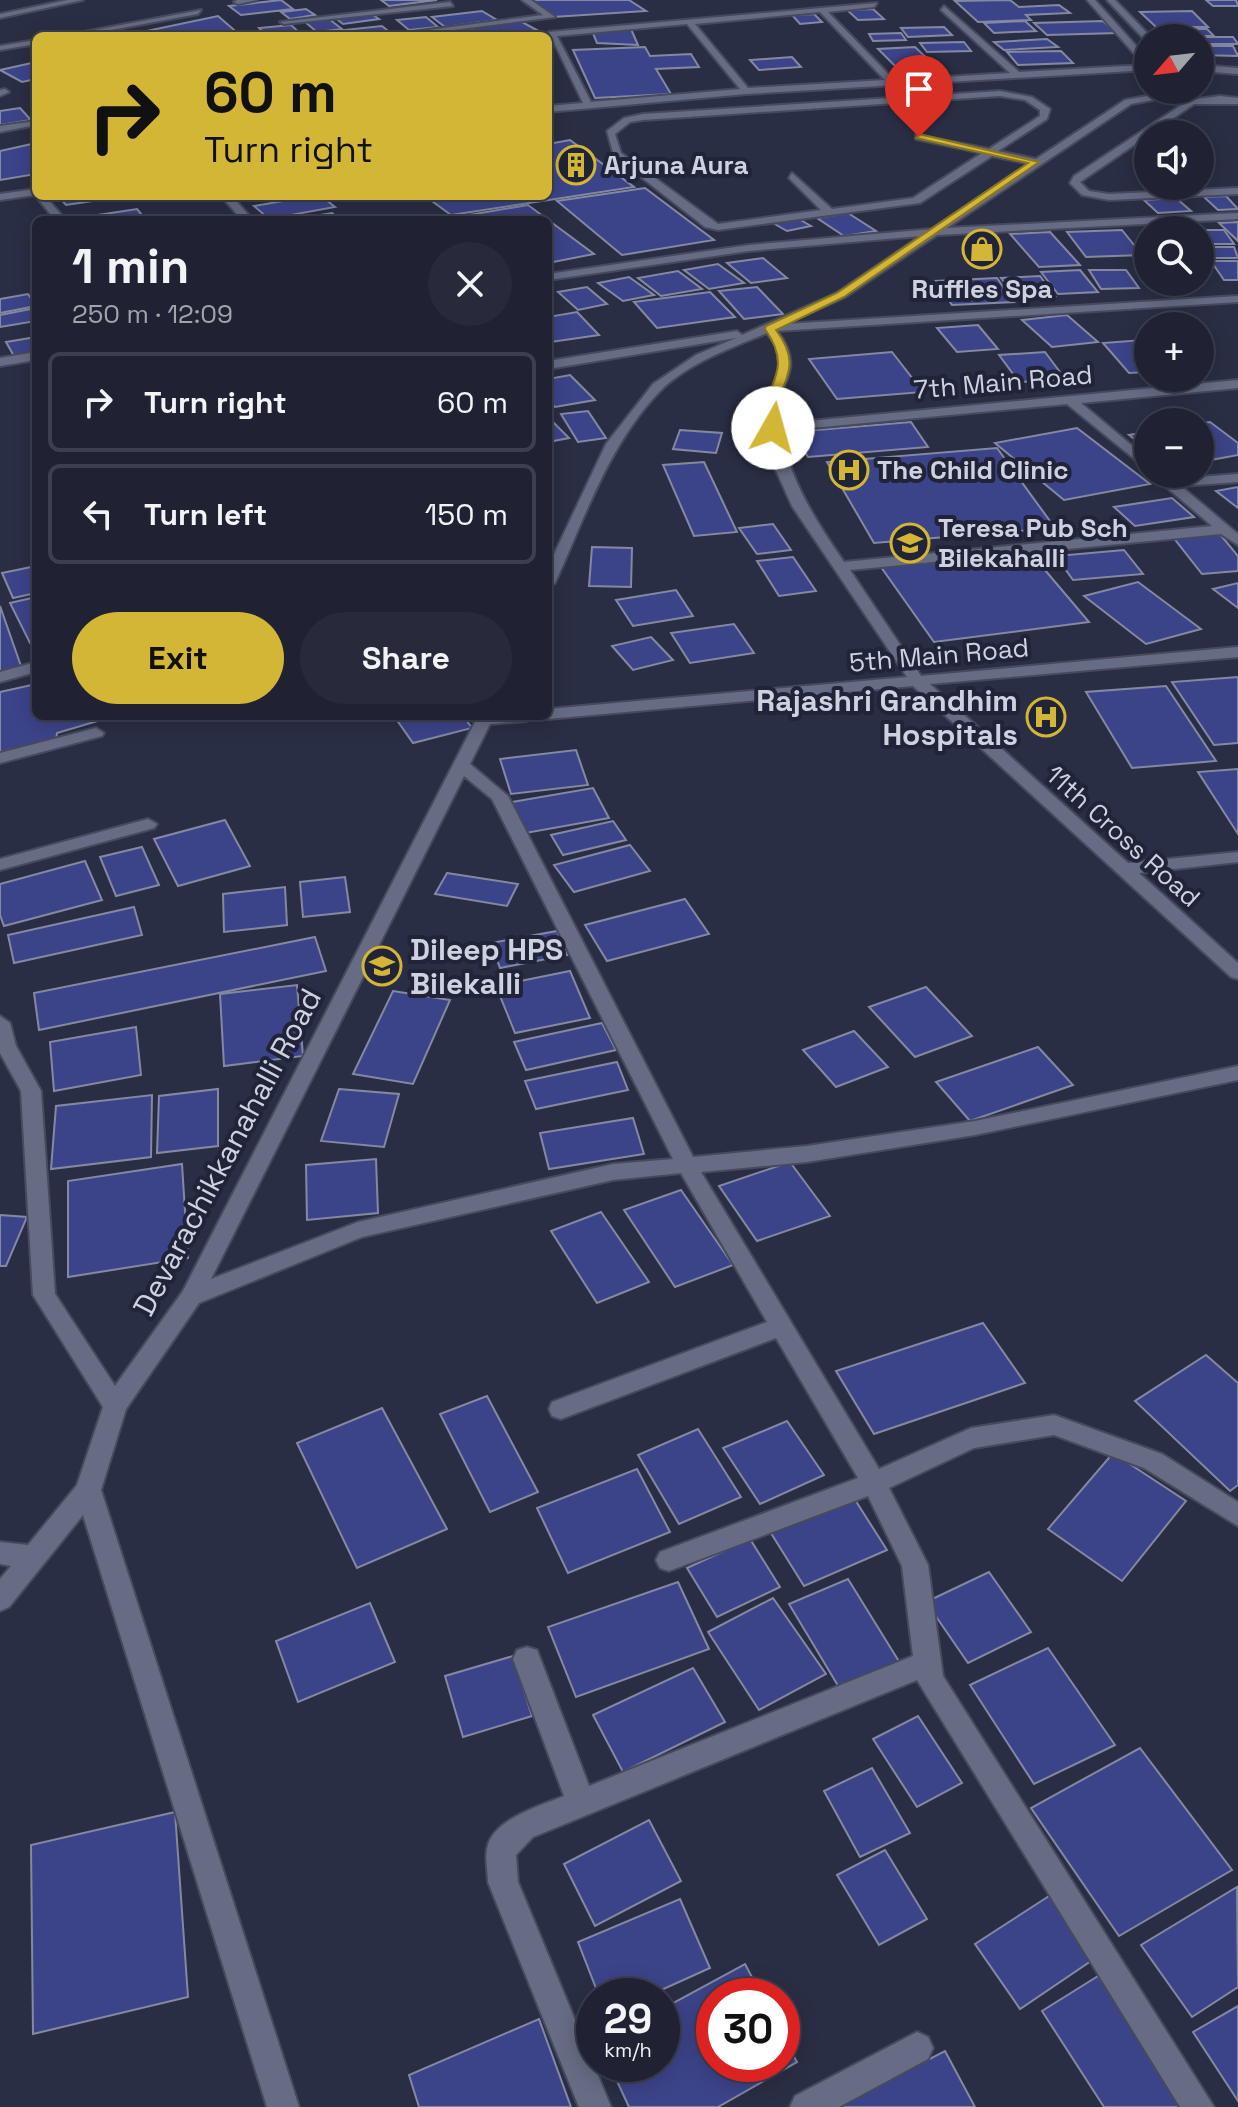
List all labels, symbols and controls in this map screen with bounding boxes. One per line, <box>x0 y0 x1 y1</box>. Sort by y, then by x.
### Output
north arrow <box>1134 24 1214 104</box>
map controls <box>1134 24 1214 488</box>
pin <box>885 55 953 137</box>
text: 60 m <box>204 57 337 128</box>
icon: right <box>72 64 176 168</box>
icon: arrive <box>897 67 941 111</box>
button: sound <box>1134 120 1214 200</box>
text: Turn right <box>204 127 373 173</box>
building icon: Arjuna Aura <box>555 144 597 186</box>
place label: Arjuna Aura <box>604 148 749 182</box>
button: search <box>1134 216 1214 296</box>
shop icon: Ruffles Spa <box>961 228 1003 270</box>
text: 1 min <box>72 236 189 297</box>
button: close <box>428 242 512 326</box>
place label: Ruffles Spa <box>911 272 1053 306</box>
text: 250 m · 12:09 <box>72 297 233 331</box>
button: + <box>1134 312 1214 392</box>
street label: 7th Main Road <box>912 357 1094 407</box>
icon: right <box>76 380 120 424</box>
text: Turn right <box>144 383 287 422</box>
text: 60 m <box>437 383 508 422</box>
position arrow <box>731 386 815 470</box>
button: − <box>1134 408 1214 488</box>
hospital icon: The Child Clinic <box>828 449 870 491</box>
place label: The Child Clinic <box>877 453 1068 487</box>
icon: left <box>76 492 120 536</box>
text: Turn left <box>144 495 267 534</box>
text: 150 m <box>425 495 508 534</box>
place label: Teresa Pub Sch Bilekahalli <box>938 511 1128 575</box>
school or university icon: Teresa Pub Sch Bilekahalli <box>889 522 931 564</box>
button: Exit <box>72 612 284 704</box>
button: Share <box>300 612 512 704</box>
street label: 5th Main Road <box>848 630 1030 680</box>
place label: Rajashri Grandhim Hospitals <box>756 681 1018 754</box>
hospital icon: Rajashri Grandhim Hospitals <box>1025 696 1067 738</box>
street label: 11th Cross Road <box>1039 758 1207 914</box>
place label: Dileep HPS Bilekalli <box>410 930 563 1003</box>
school or university icon: Dileep HPS Bilekalli <box>361 945 403 987</box>
street label: Devarachikkanahalli Road <box>124 982 330 1322</box>
speed limit sign: 30 <box>696 1978 800 2082</box>
text: 29 <box>604 1994 652 2045</box>
text: km/h <box>604 2037 652 2063</box>

